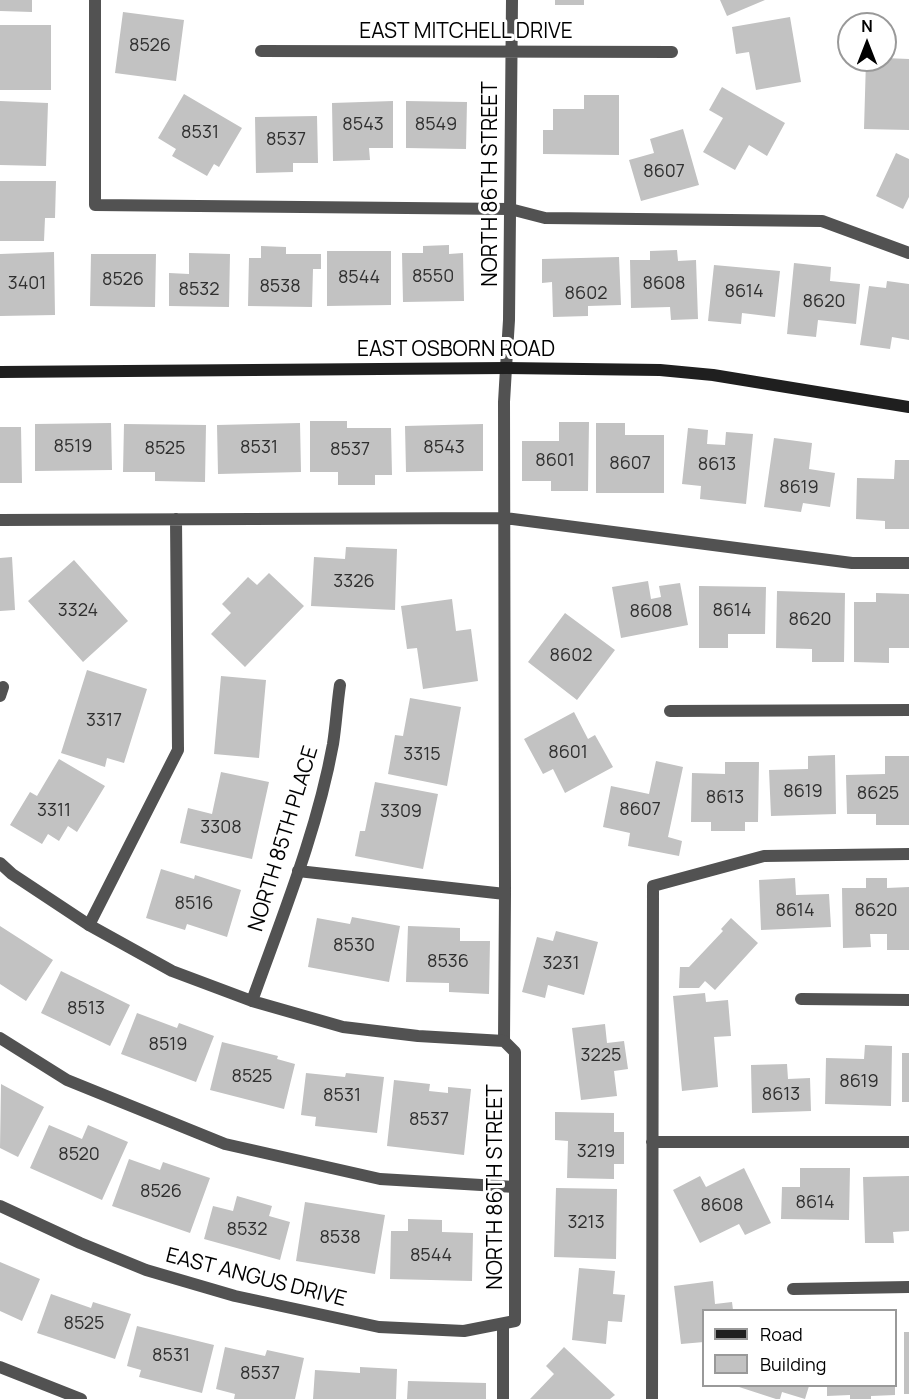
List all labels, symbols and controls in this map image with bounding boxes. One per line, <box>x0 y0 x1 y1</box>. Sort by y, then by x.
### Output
north arrow <box>837 12 897 72</box>
text: N <box>861 15 873 37</box>
street label: EAST MITCHELL DRIVE <box>359 19 573 45</box>
house number: 8526 <box>129 35 171 57</box>
street label: NORTH 86TH STREET <box>478 81 504 287</box>
house number: 8543 <box>342 114 384 136</box>
house number: 8549 <box>415 114 457 136</box>
house number: 8531 <box>181 122 219 144</box>
house number: 8537 <box>266 129 306 151</box>
house number: 8607 <box>643 161 685 183</box>
house number: 8550 <box>412 266 454 288</box>
house number: 8544 <box>338 267 380 289</box>
house number: 8526 <box>102 269 144 291</box>
house number: 3401 <box>8 273 46 295</box>
house number: 8608 <box>642 273 686 295</box>
house number: 8538 <box>259 276 301 298</box>
house number: 8532 <box>178 279 220 301</box>
house number: 8614 <box>725 281 763 303</box>
house number: 8602 <box>565 283 607 305</box>
house number: 8620 <box>803 291 845 313</box>
street label: EAST OSBORN ROAD <box>357 337 555 363</box>
house number: 8519 <box>53 436 93 458</box>
house number: 8531 <box>240 437 278 459</box>
house number: 8543 <box>423 437 465 459</box>
house number: 8525 <box>145 438 185 460</box>
house number: 8537 <box>330 439 370 461</box>
house number: 8601 <box>535 450 575 472</box>
house number: 8607 <box>609 453 651 475</box>
house number: 8613 <box>698 454 736 476</box>
house number: 8619 <box>779 477 819 499</box>
house number: 3326 <box>333 571 375 593</box>
house number: 3324 <box>58 600 98 622</box>
house number: 8614 <box>713 600 751 622</box>
house number: 8608 <box>629 601 673 623</box>
house number: 8620 <box>789 609 831 631</box>
house number: 8602 <box>550 645 592 667</box>
house number: 3317 <box>86 710 122 732</box>
house number: 8601 <box>548 742 588 764</box>
street label: NORTH 85TH PLACE <box>244 743 324 935</box>
house number: 3315 <box>403 744 441 766</box>
house number: 8619 <box>783 781 823 803</box>
house number: 8625 <box>857 783 899 805</box>
house number: 8613 <box>706 787 744 809</box>
house number: 8607 <box>619 799 661 821</box>
house number: 3311 <box>37 800 71 822</box>
house number: 3309 <box>380 801 422 823</box>
house number: 3308 <box>200 817 242 839</box>
house number: 8516 <box>174 893 214 915</box>
house number: 8614 <box>776 900 814 922</box>
house number: 8620 <box>855 900 897 922</box>
house number: 8530 <box>333 935 375 957</box>
house number: 8536 <box>427 951 469 973</box>
house number: 3231 <box>542 953 580 975</box>
house number: 8513 <box>67 998 105 1020</box>
house number: 8519 <box>148 1034 188 1056</box>
house number: 3225 <box>581 1045 621 1067</box>
house number: 8525 <box>232 1066 272 1088</box>
house number: 8619 <box>839 1071 879 1093</box>
street label: NORTH 86TH STREET <box>483 1084 509 1290</box>
house number: 8613 <box>762 1084 800 1106</box>
house number: 8531 <box>323 1085 361 1107</box>
house number: 8537 <box>409 1109 449 1131</box>
house number: 3219 <box>577 1141 615 1163</box>
house number: 8520 <box>58 1144 100 1166</box>
house number: 8526 <box>140 1181 182 1203</box>
house number: 8614 <box>796 1192 834 1214</box>
house number: 8608 <box>700 1195 744 1217</box>
house number: 3213 <box>567 1212 605 1234</box>
house number: 8532 <box>226 1219 268 1241</box>
house number: 8538 <box>319 1227 361 1249</box>
street label: EAST ANGUS DRIVE <box>163 1243 349 1313</box>
house number: 8544 <box>410 1245 452 1267</box>
legend <box>702 1309 897 1387</box>
house number: 8525 <box>64 1313 104 1335</box>
text: Road <box>760 1322 803 1346</box>
house number: 8531 <box>152 1345 190 1367</box>
text: Building <box>760 1352 826 1376</box>
house number: 8537 <box>240 1363 280 1385</box>

